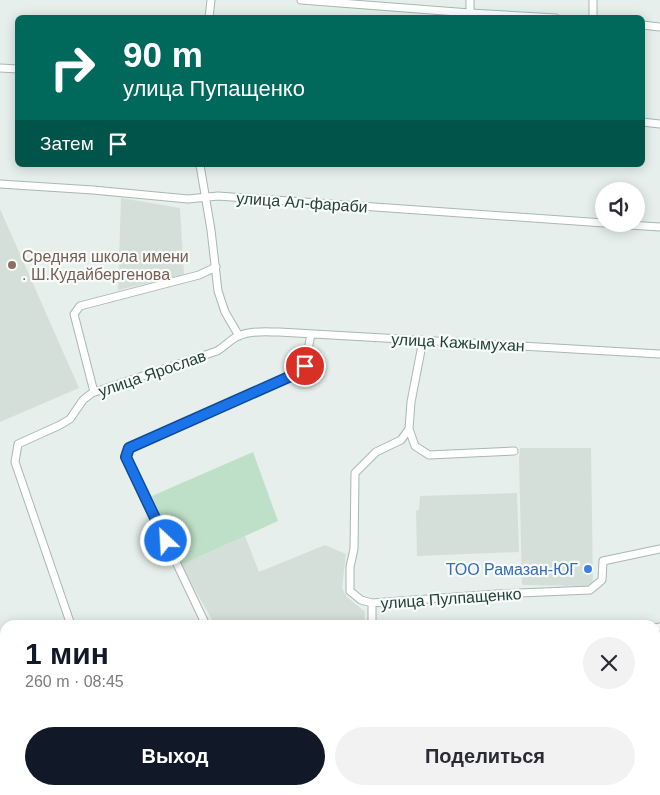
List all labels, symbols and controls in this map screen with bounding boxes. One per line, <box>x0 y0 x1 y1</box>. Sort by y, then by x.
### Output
icon: right <box>40 35 105 100</box>
text: 90 m <box>123 35 203 74</box>
text: улица Пупащенко <box>123 76 305 101</box>
icon: arrive <box>104 130 132 158</box>
text: Затем <box>40 133 94 154</box>
map controls <box>595 182 645 232</box>
button: sound <box>595 182 645 232</box>
street label: улица Ал-фараби <box>236 189 368 216</box>
place label: Средняя школа имени . Ш.Кудайбергенова <box>22 248 189 283</box>
marker: Средняя школа имени . Ш.Кудайбергенова <box>6 259 18 271</box>
street label: улица Кажымухан <box>391 331 525 354</box>
pin <box>284 345 326 387</box>
street label: улица Ярослав <box>96 347 208 400</box>
icon: arrive <box>291 352 319 380</box>
position arrow <box>139 514 191 566</box>
place label: ТОО Рамазан-ЮГ <box>446 561 578 578</box>
marker: ТОО Рамазан-ЮГ <box>582 563 594 575</box>
street label: улица Пулпащенко <box>380 585 522 612</box>
text: 1 мин <box>25 637 109 670</box>
button: close <box>583 637 635 689</box>
text: 260 m · 08:45 <box>25 673 124 690</box>
button: Выход <box>25 727 325 785</box>
button: Поделиться <box>335 727 635 785</box>

